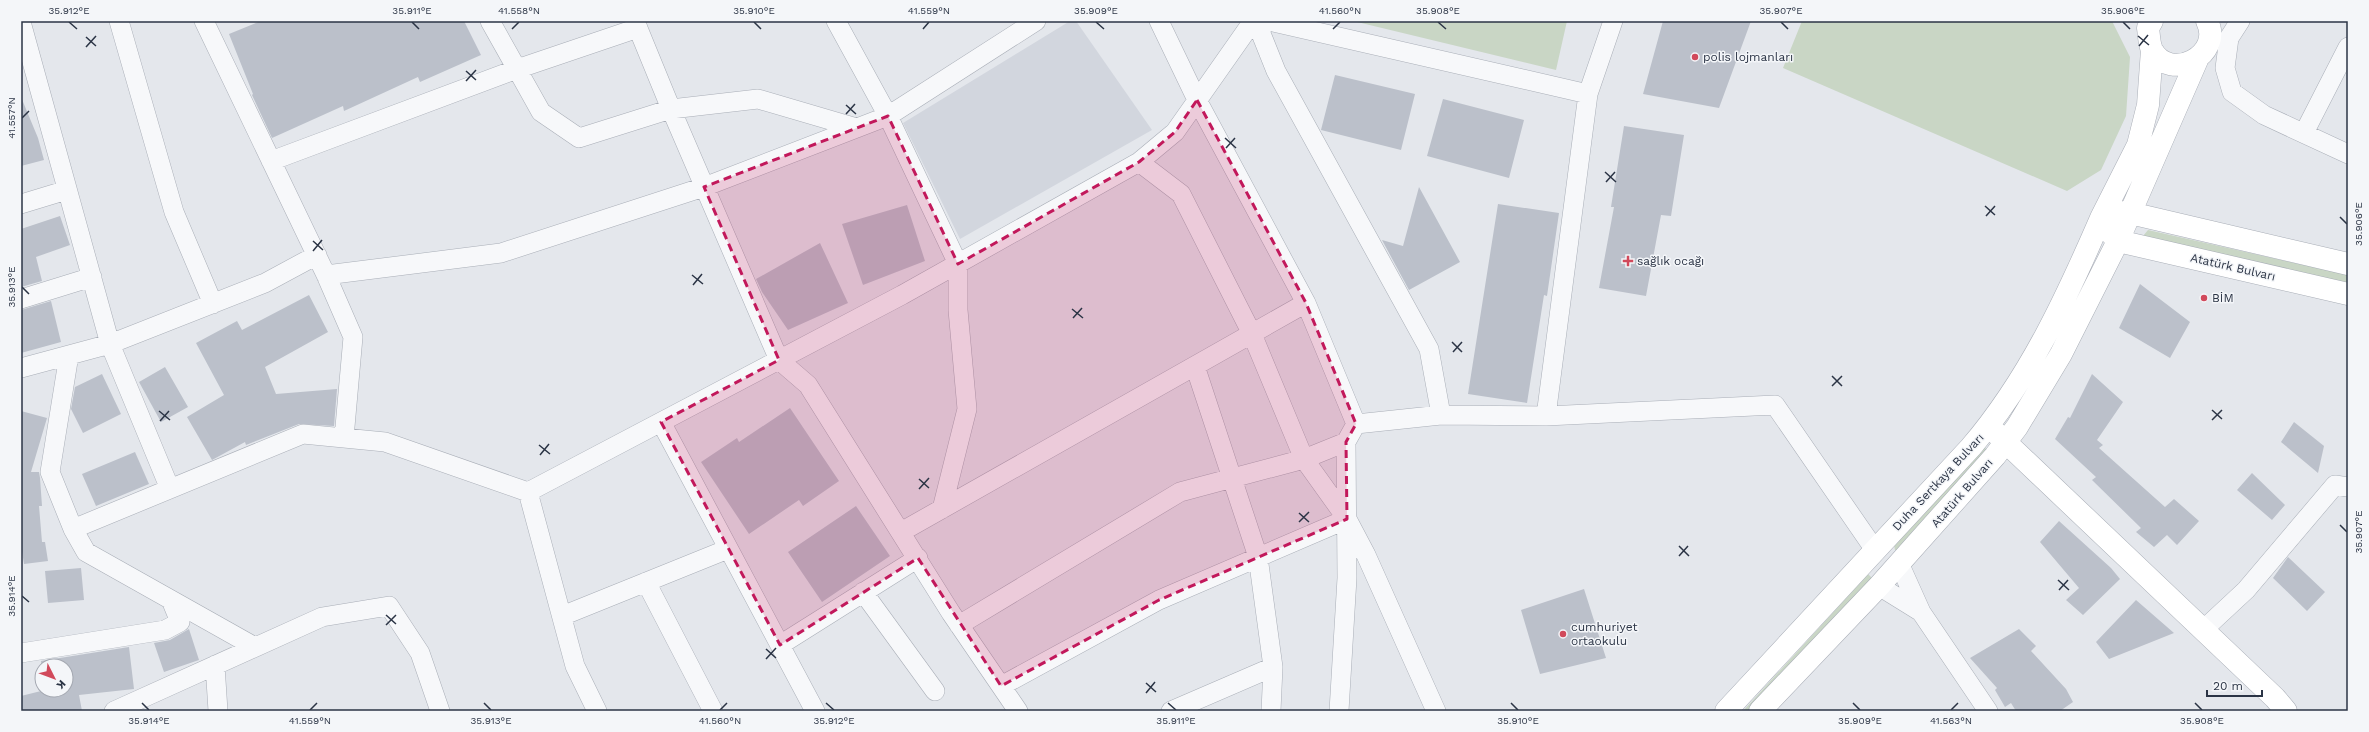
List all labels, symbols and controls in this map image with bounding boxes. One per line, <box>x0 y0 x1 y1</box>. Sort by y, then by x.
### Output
text: 35.912°E <box>48 5 90 16</box>
text: 35.911°E <box>392 5 432 16</box>
text: 41.558°N <box>498 5 540 16</box>
text: 35.910°E <box>733 5 775 16</box>
text: 41.559°N <box>908 5 950 16</box>
text: 35.909°E <box>1074 5 1118 16</box>
text: 41.560°N <box>1319 5 1361 16</box>
text: 35.908°E <box>1416 5 1460 16</box>
text: 35.907°E <box>1759 5 1803 16</box>
text: 35.906°E <box>2101 5 2145 16</box>
place label: polis lojmanları <box>1703 50 1793 64</box>
marker: polis lojmanları <box>1690 52 1700 62</box>
text: 41.557°N <box>6 97 17 139</box>
text: 35.906°E <box>2353 202 2364 246</box>
street label: Atatürk Bulvarı <box>2189 250 2277 284</box>
place label: sağlık ocağı <box>1637 254 1704 268</box>
marker: sağlık ocağı <box>1622 255 1634 267</box>
text: 35.913°E <box>6 266 17 308</box>
place label: BİM <box>2212 291 2234 305</box>
marker: BİM <box>2199 293 2209 303</box>
street label: Duha Sertkaya Bulvarı <box>1889 431 1987 533</box>
street label: Atatürk Bulvarı <box>1928 456 1996 530</box>
text: 35.907°E <box>2353 510 2364 554</box>
text: 35.914°E <box>6 575 17 617</box>
place label: cumhuriyet ortaokulu <box>1571 620 1637 648</box>
marker: cumhuriyet ortaokulu <box>1558 629 1568 639</box>
north arrow <box>34 658 74 698</box>
scale bar <box>2207 672 2262 698</box>
text: K <box>53 677 68 692</box>
text: 20 m <box>2213 679 2243 693</box>
text: 35.914°E <box>128 715 170 726</box>
text: 41.559°N <box>289 715 331 726</box>
text: 35.913°E <box>470 715 512 726</box>
text: 41.560°N <box>699 715 741 726</box>
text: 35.912°E <box>813 715 855 726</box>
text: 35.911°E <box>1156 715 1196 726</box>
text: 35.910°E <box>1497 715 1539 726</box>
text: 35.909°E <box>1838 715 1882 726</box>
text: 41.563°N <box>1930 715 1972 726</box>
text: 35.908°E <box>2180 715 2224 726</box>

